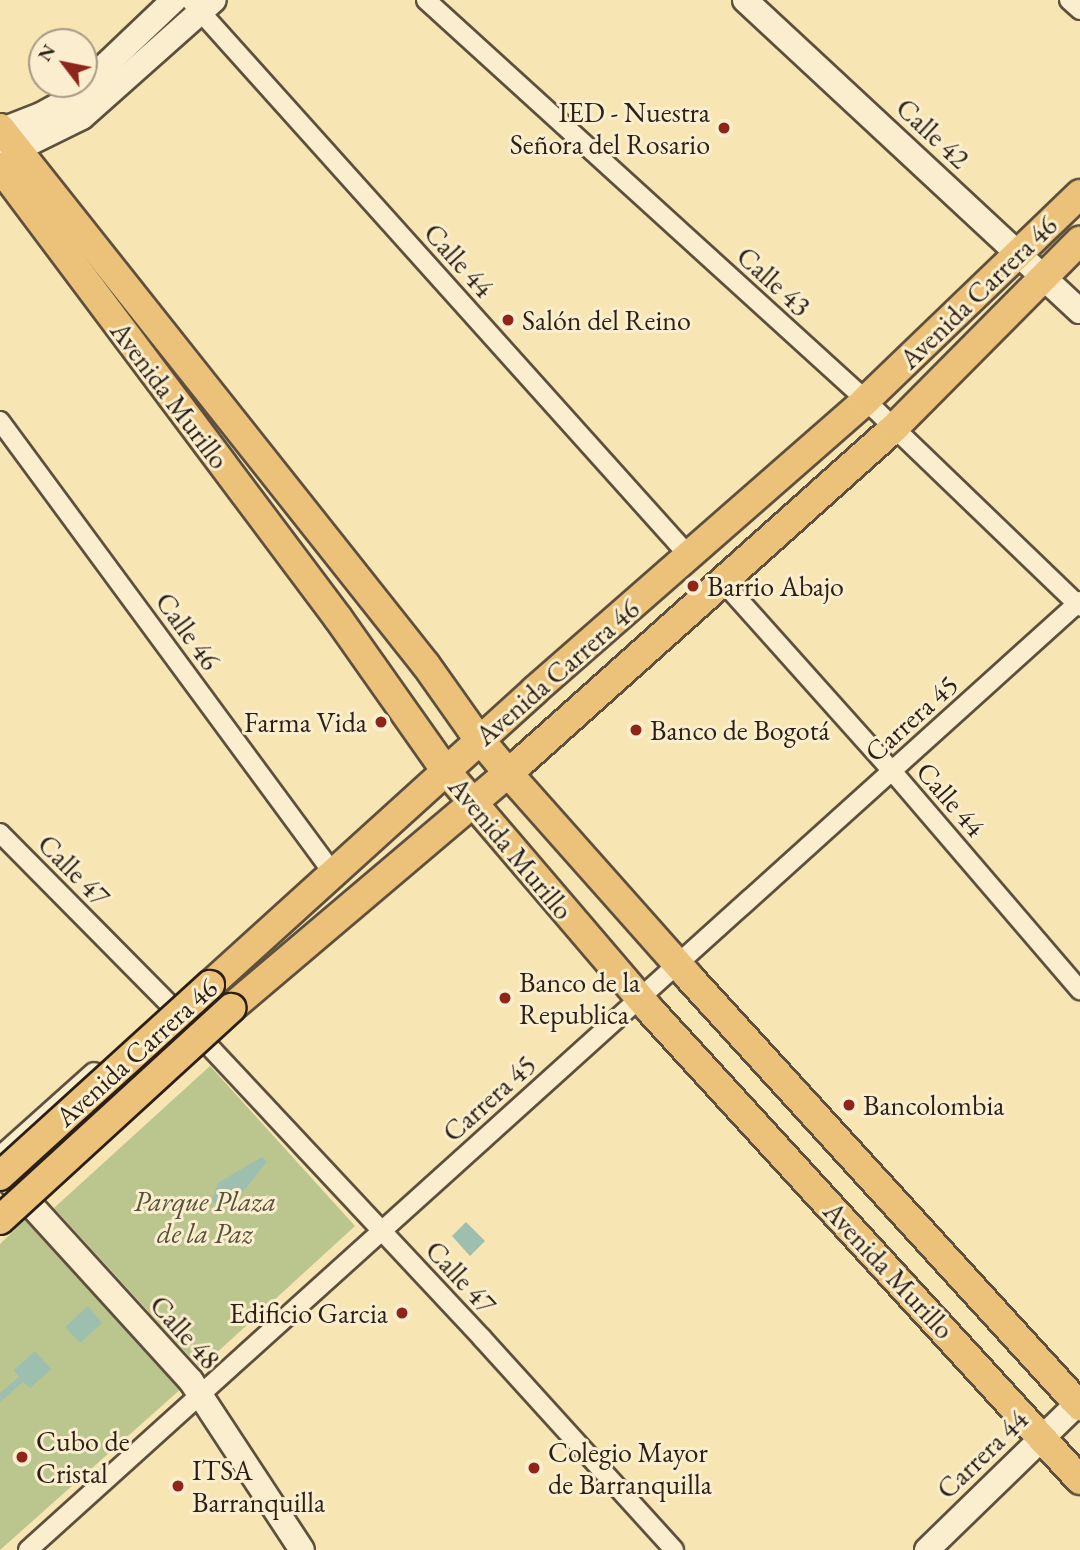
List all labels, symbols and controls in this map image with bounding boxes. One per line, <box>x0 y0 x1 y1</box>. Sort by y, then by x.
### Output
north arrow <box>28 28 98 98</box>
text: N <box>32 40 61 66</box>
street label: Calle 42 <box>889 91 977 175</box>
place label: IED - Nuestra Señora del Rosario <box>510 95 710 161</box>
marker: IED - Nuestra Señora del Rosario <box>716 120 732 136</box>
street label: Avenida Carrera 46 <box>892 208 1064 376</box>
street label: Calle 44 <box>417 216 501 304</box>
street label: Calle 43 <box>730 239 818 323</box>
place label: Salón del Reino <box>522 303 691 337</box>
marker: Salón del Reino <box>500 312 516 328</box>
street label: Avenida Murillo <box>104 315 236 475</box>
place label: Barrio Abajo <box>707 569 844 603</box>
marker: Barrio Abajo <box>685 578 701 594</box>
street label: Calle 46 <box>149 586 227 676</box>
street label: Avenida Carrera 46 <box>468 592 646 752</box>
street label: Carrera 45 <box>858 667 964 769</box>
place label: Farma Vida <box>244 705 367 739</box>
place label: Banco de Bogotá <box>650 713 830 747</box>
marker: Farma Vida <box>373 714 389 730</box>
marker: Banco de Bogotá <box>628 722 644 738</box>
street label: Calle 44 <box>909 755 993 843</box>
street label: Avenida Murillo <box>442 770 580 926</box>
street label: Calle 47 <box>31 827 117 913</box>
place label: Banco de la Republica <box>519 965 640 1031</box>
street label: Avenida Carrera 46 <box>48 971 224 1133</box>
marker: Banco de la Republica <box>497 990 513 1006</box>
street label: Carrera 45 <box>436 1047 542 1149</box>
place label: Bancolombia <box>863 1088 1004 1122</box>
marker: Bancolombia <box>841 1097 857 1113</box>
park label: Parque Plaza de la Paz <box>134 1184 276 1250</box>
street label: Avenida Murillo <box>817 1194 961 1346</box>
street label: Calle 47 <box>419 1233 503 1321</box>
street label: Calle 48 <box>143 1288 227 1376</box>
place label: Edificio Garcia <box>229 1296 388 1330</box>
marker: Edificio Garcia <box>394 1305 410 1321</box>
street label: Carrera 44 <box>929 1402 1035 1506</box>
place label: Cubo de Cristal <box>36 1424 130 1490</box>
place label: Colegio Mayor de Barranquilla <box>548 1435 712 1501</box>
marker: Cubo de Cristal <box>14 1449 30 1465</box>
place label: ITSA Barranquilla <box>192 1453 325 1519</box>
marker: Colegio Mayor de Barranquilla <box>526 1460 542 1476</box>
marker: ITSA Barranquilla <box>170 1478 186 1494</box>

